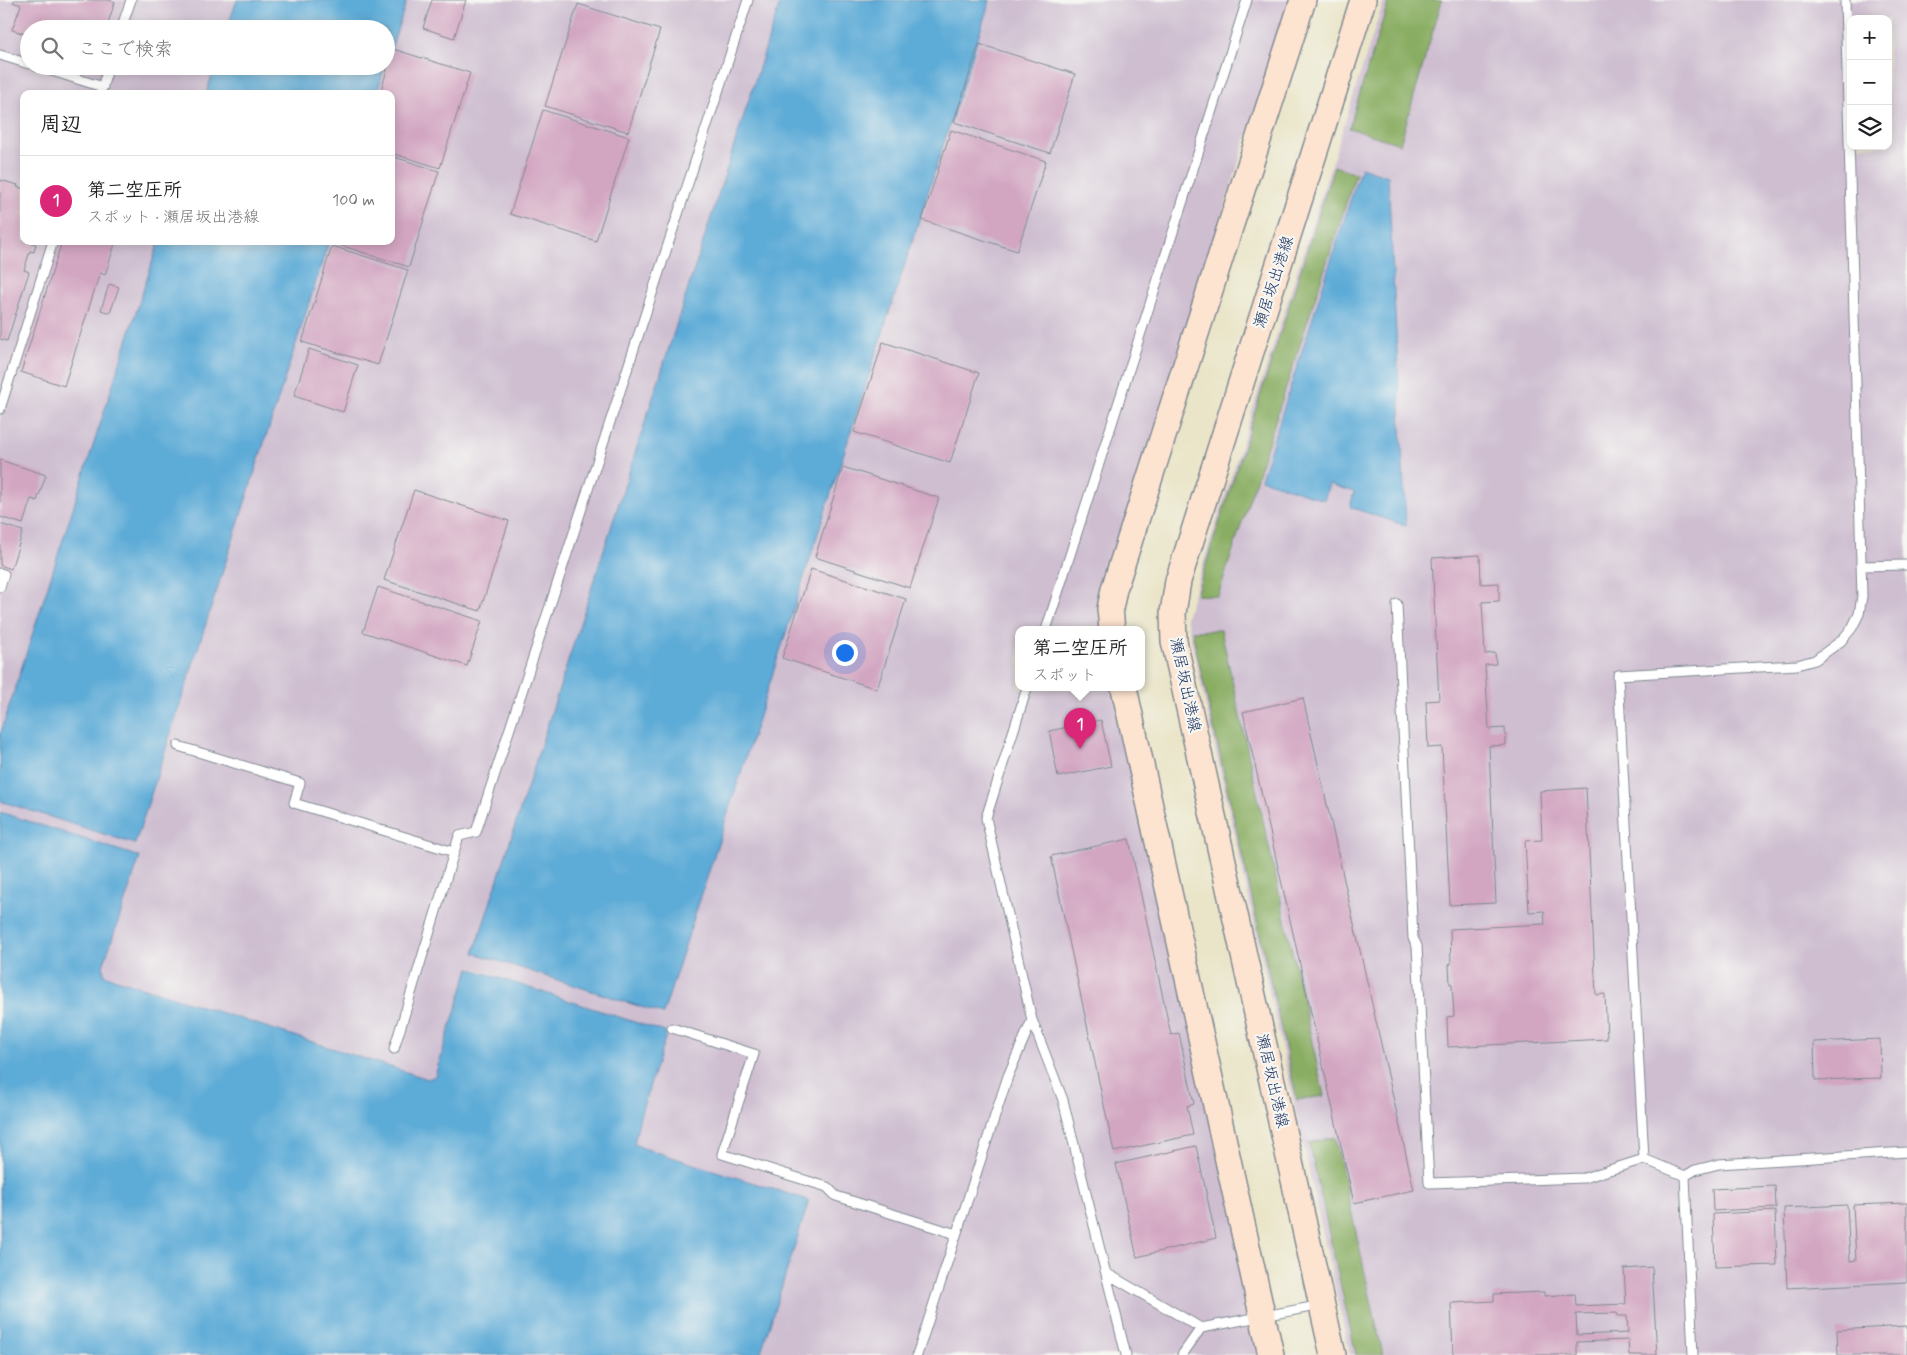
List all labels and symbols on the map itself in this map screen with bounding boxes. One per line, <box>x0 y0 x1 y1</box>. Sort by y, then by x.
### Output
street label: 瀬居坂出港線 <box>1249 233 1299 331</box>
street label: 瀬居坂出港線 <box>1165 636 1205 734</box>
your location <box>832 640 858 666</box>
pin: 1 <box>1064 708 1096 749</box>
street label: 瀬居坂出港線 <box>1251 1032 1293 1130</box>

